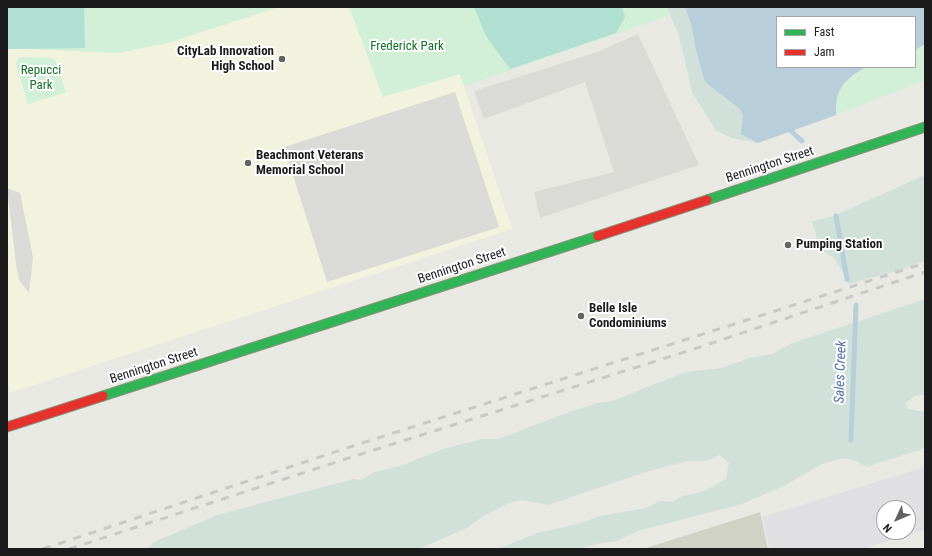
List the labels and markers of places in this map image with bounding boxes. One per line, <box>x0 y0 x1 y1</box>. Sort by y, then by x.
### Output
place label: CityLab Innovation High School <box>177 44 274 75</box>
marker: CityLab Innovation High School <box>277 54 287 64</box>
place label: Beachmont Veterans Memorial School <box>256 148 364 179</box>
marker: Beachmont Veterans Memorial School <box>243 158 253 168</box>
place label: Pumping Station <box>796 237 882 253</box>
marker: Pumping Station <box>783 240 793 250</box>
place label: Belle Isle Condominiums <box>589 301 667 332</box>
marker: Belle Isle Condominiums <box>576 311 586 321</box>

